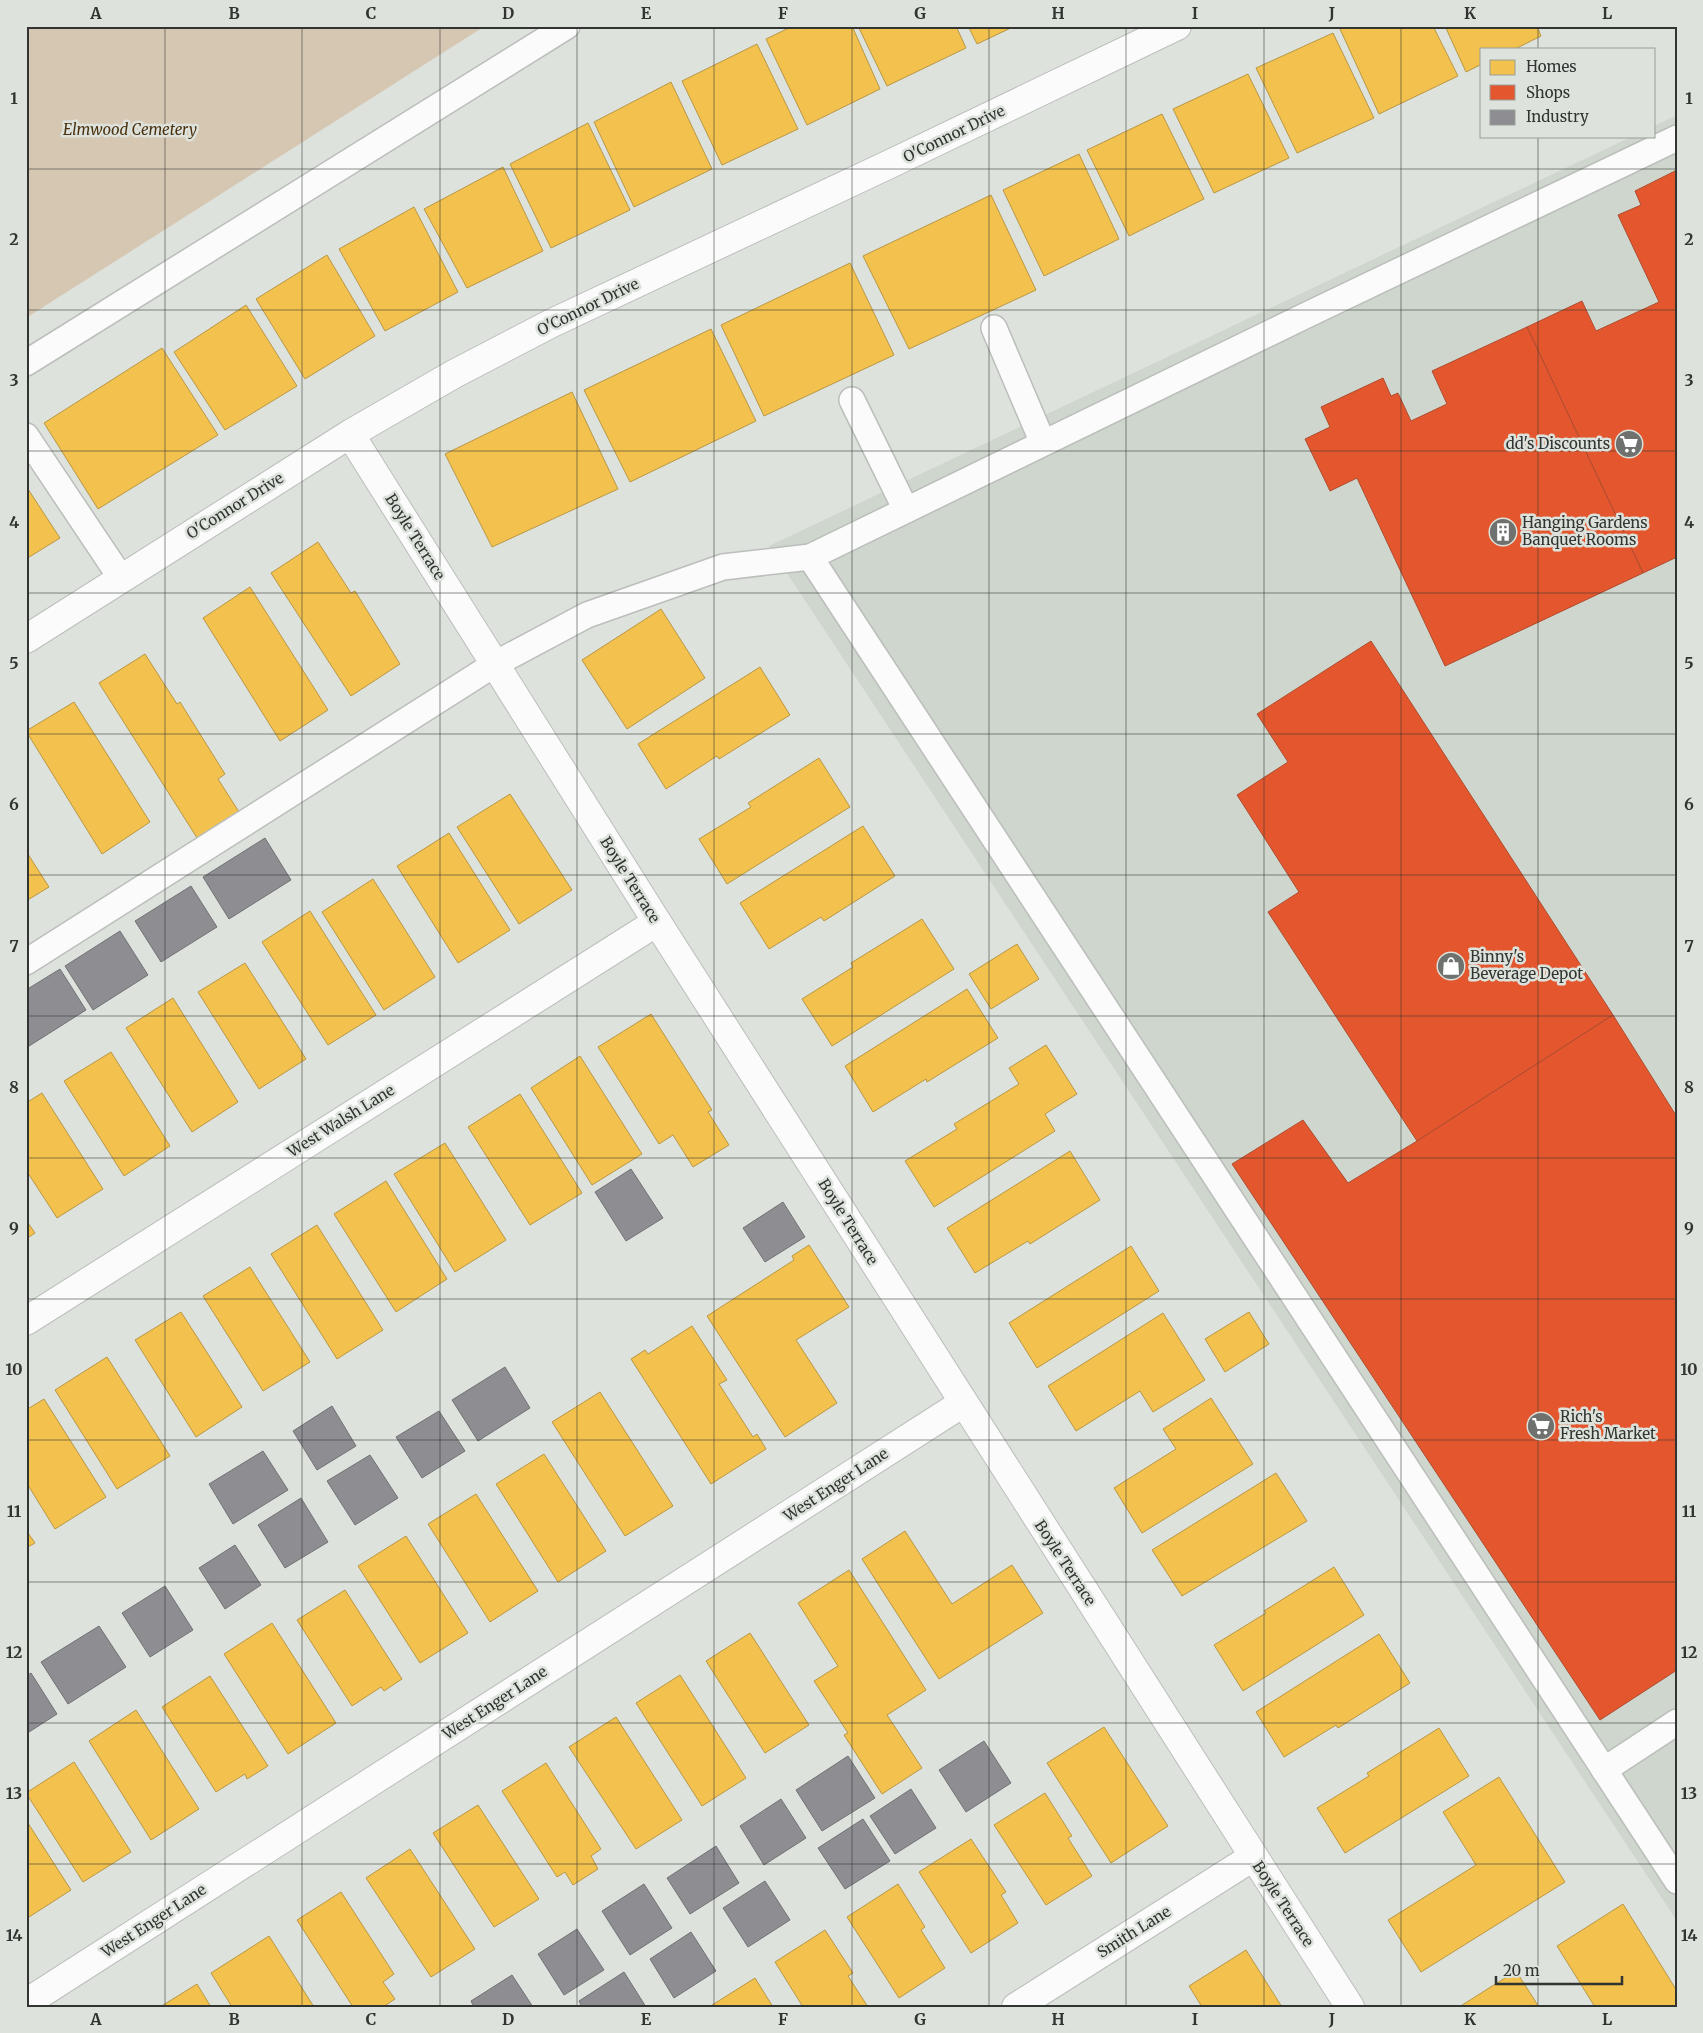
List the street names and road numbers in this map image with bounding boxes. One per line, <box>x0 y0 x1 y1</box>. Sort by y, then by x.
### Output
street label: O'Connor Drive <box>900 101 1008 166</box>
street label: O'Connor Drive <box>534 274 642 339</box>
street label: O'Connor Drive <box>183 468 287 543</box>
street label: Boyle Terrace <box>381 490 450 583</box>
street label: Boyle Terrace <box>596 833 665 926</box>
street label: West Walsh Lane <box>283 1080 398 1162</box>
street label: Boyle Terrace <box>814 1175 883 1268</box>
street label: West Enger Lane <box>779 1444 892 1526</box>
street label: Boyle Terrace <box>1031 1516 1100 1609</box>
street label: West Enger Lane <box>438 1662 551 1744</box>
street label: Boyle Terrace <box>1249 1857 1318 1950</box>
street label: West Enger Lane <box>97 1880 210 1962</box>
street label: Smith Lane <box>1094 1901 1174 1962</box>

